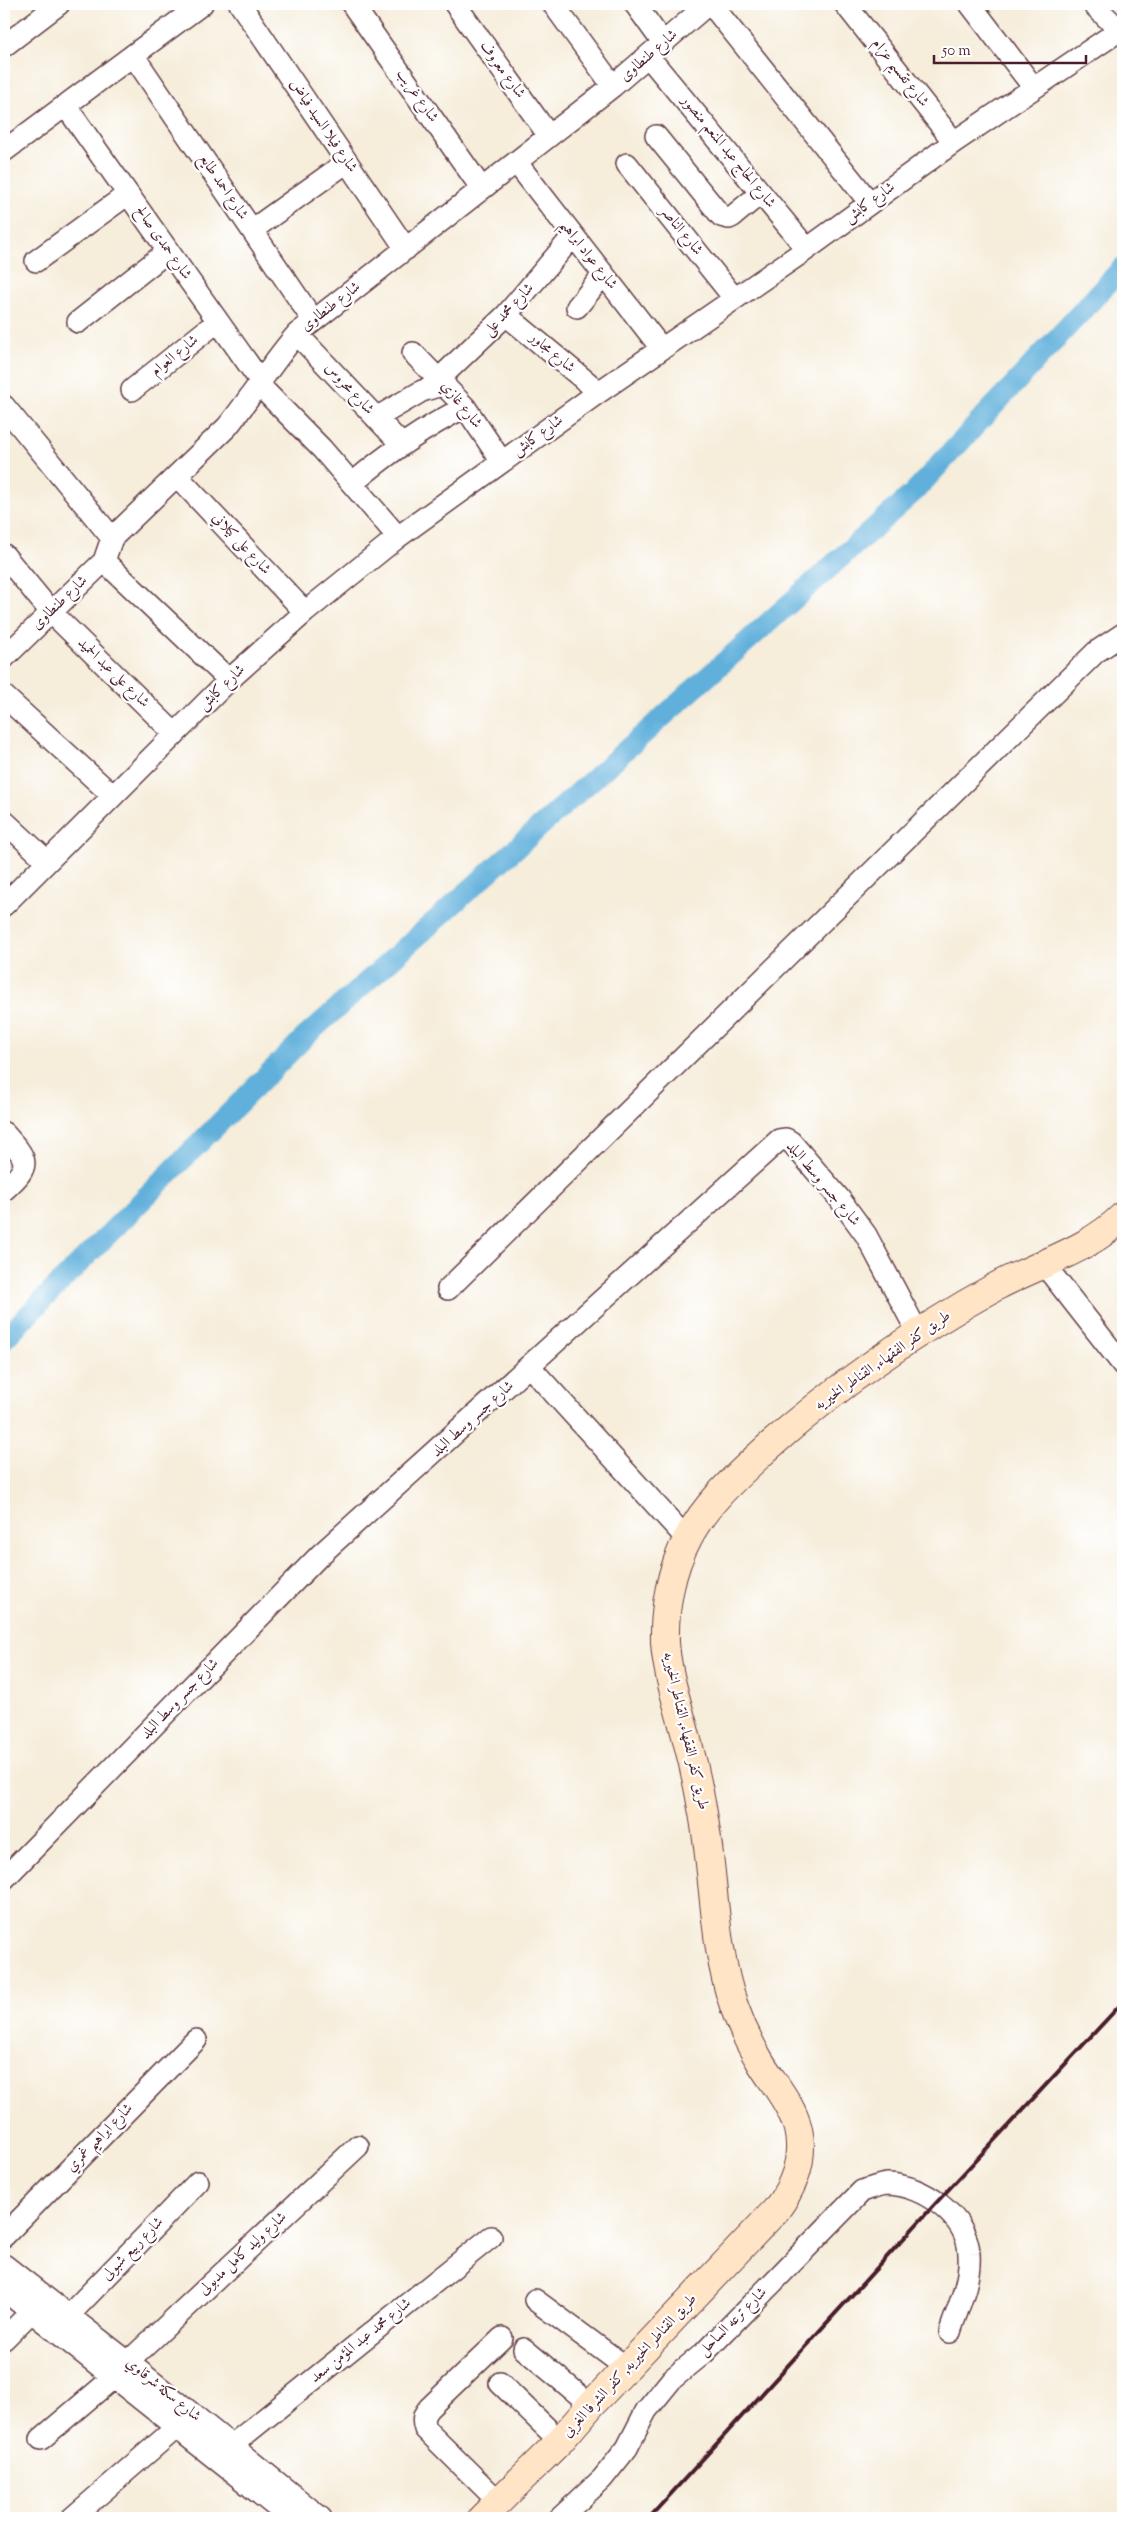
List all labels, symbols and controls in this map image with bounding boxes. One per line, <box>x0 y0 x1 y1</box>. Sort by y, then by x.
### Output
street label: شارع طنطاوى <box>615 25 683 88</box>
scale bar <box>934 32 1087 64</box>
street label: شارع تقسيم عزام <box>864 34 934 114</box>
street label: شارع معروف <box>473 37 530 104</box>
text: 50 m <box>941 41 971 62</box>
street label: شارع غريب <box>390 65 443 128</box>
street label: شارع فيلا السيد فياض <box>283 75 362 178</box>
street label: شارع الحاج عبد المنعم منصور <box>673 90 780 214</box>
street label: شارع احمد طايع <box>191 150 253 225</box>
street label: شارع كابش <box>840 177 900 230</box>
street label: شارع الناصر <box>652 200 708 261</box>
street label: شارع حمدى صالح <box>128 202 196 286</box>
street label: شارع عواد ابراهيم <box>552 216 622 296</box>
street label: شارع طنطاوى <box>297 277 366 338</box>
street label: شارع محمد على <box>479 279 540 342</box>
street label: شارع مجاور <box>522 326 579 379</box>
street label: شارع العوام <box>147 330 204 383</box>
street label: شارع محروس <box>319 358 379 420</box>
street label: شارع غازي <box>434 377 487 434</box>
street label: شارع كابش <box>508 410 568 463</box>
street label: شارع على كيلاني <box>206 508 275 580</box>
street label: شارع طنطاوى <box>27 571 93 636</box>
street label: شارع على عبد الحميد <box>72 633 154 714</box>
street label: شارع كابش <box>194 660 251 717</box>
street label: شارع جسر وسط البلد <box>780 1137 865 1232</box>
street label: طريق كفر الفقهاء, القناطر الخيريه <box>811 1306 955 1416</box>
street label: شارع جسر وسط البلد <box>427 1376 520 1463</box>
street label: طريق كفر الفقهاء, القناطر الخيريه <box>657 1650 713 1812</box>
street label: شارع جسر وسط البلد <box>136 1654 225 1745</box>
street label: شارع ابراهيم غمري <box>62 2099 140 2179</box>
street label: شارع وليد كامل مدبولى <box>194 2208 292 2301</box>
street label: شارع ربيع شبولى <box>97 2212 170 2287</box>
street label: شارع ترعه الساحل <box>694 2283 773 2362</box>
street label: طريق القناطر الخيريه, كفر الشرفا الغربى <box>558 2290 702 2442</box>
street label: شارع محمد عبد المؤمن سعد <box>306 2294 417 2389</box>
street label: شارع سكة شرقاوي <box>120 2353 205 2428</box>

